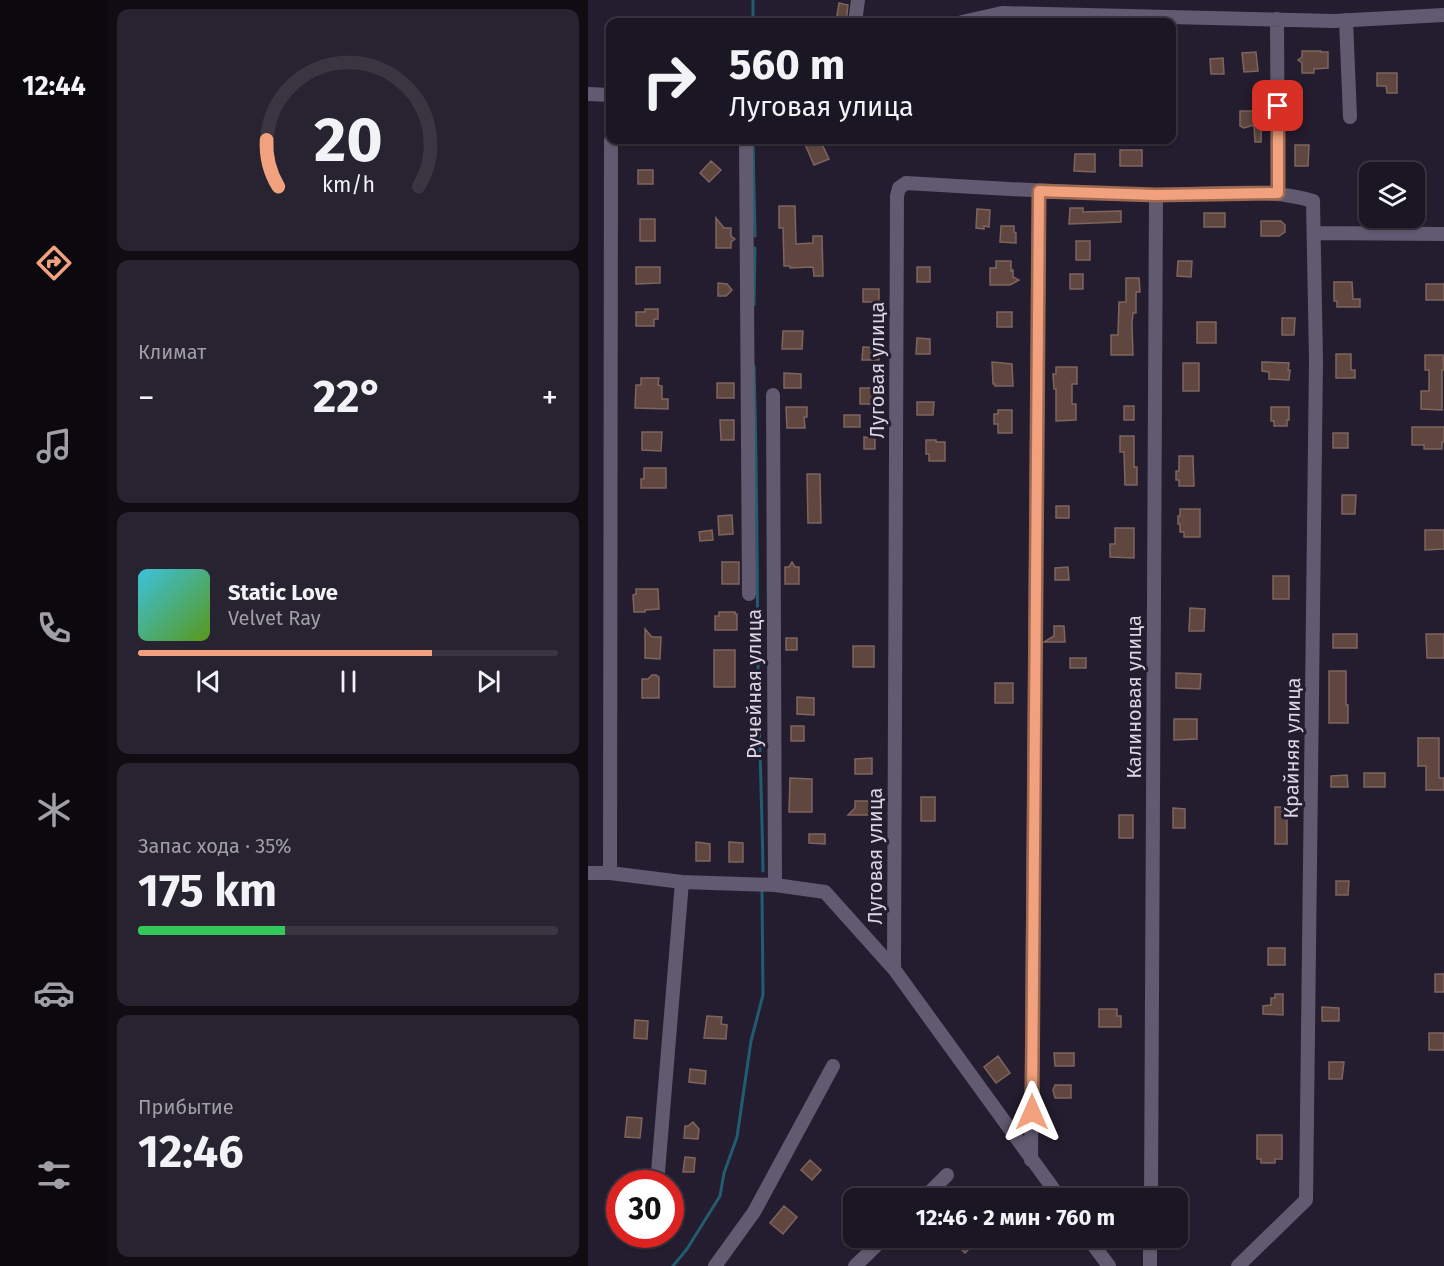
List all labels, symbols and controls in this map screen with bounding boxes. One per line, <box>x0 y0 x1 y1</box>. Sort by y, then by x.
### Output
text: 560 m <box>729 40 845 90</box>
icon: right <box>630 42 708 120</box>
text: 12:44 <box>22 70 86 102</box>
pin <box>1252 80 1303 131</box>
icon: arrive <box>1261 89 1294 122</box>
text: Луговая улица <box>729 91 914 123</box>
text: 20 <box>314 103 382 178</box>
map controls <box>1359 162 1425 228</box>
button: layers <box>1359 162 1425 228</box>
text: km/h <box>321 173 375 199</box>
icon: directions <box>33 242 75 284</box>
street label: Луговая улица <box>865 302 889 438</box>
text: Климат <box>138 340 206 364</box>
text: 22° <box>313 370 383 424</box>
text: − <box>138 378 155 418</box>
text: + <box>542 378 558 418</box>
icon: music <box>33 425 75 467</box>
text: Static Love <box>228 579 338 606</box>
text: Velvet Ray <box>228 606 321 630</box>
icon: phone <box>33 607 75 649</box>
street label: Ручейная улица <box>742 609 766 759</box>
street label: Калиновая улица <box>1122 615 1146 779</box>
icon: previous <box>192 665 225 698</box>
icon: pause <box>332 665 365 698</box>
icon: next <box>472 665 505 698</box>
street label: Крайняя улица <box>1279 677 1305 819</box>
street label: Луговая улица <box>863 788 887 924</box>
icon: climate <box>33 789 75 831</box>
text: Запас хода · 35% <box>138 834 291 858</box>
text: 175 km <box>138 864 277 918</box>
icon: car <box>33 972 75 1014</box>
position arrow <box>1000 1080 1064 1144</box>
text: Прибытие <box>138 1095 234 1119</box>
text: 12:46 <box>138 1125 244 1179</box>
icon: filters <box>33 1154 75 1196</box>
speed limit sign: 30 <box>606 1170 684 1248</box>
text: 12:46 · 2 мин · 760 m <box>916 1204 1115 1231</box>

